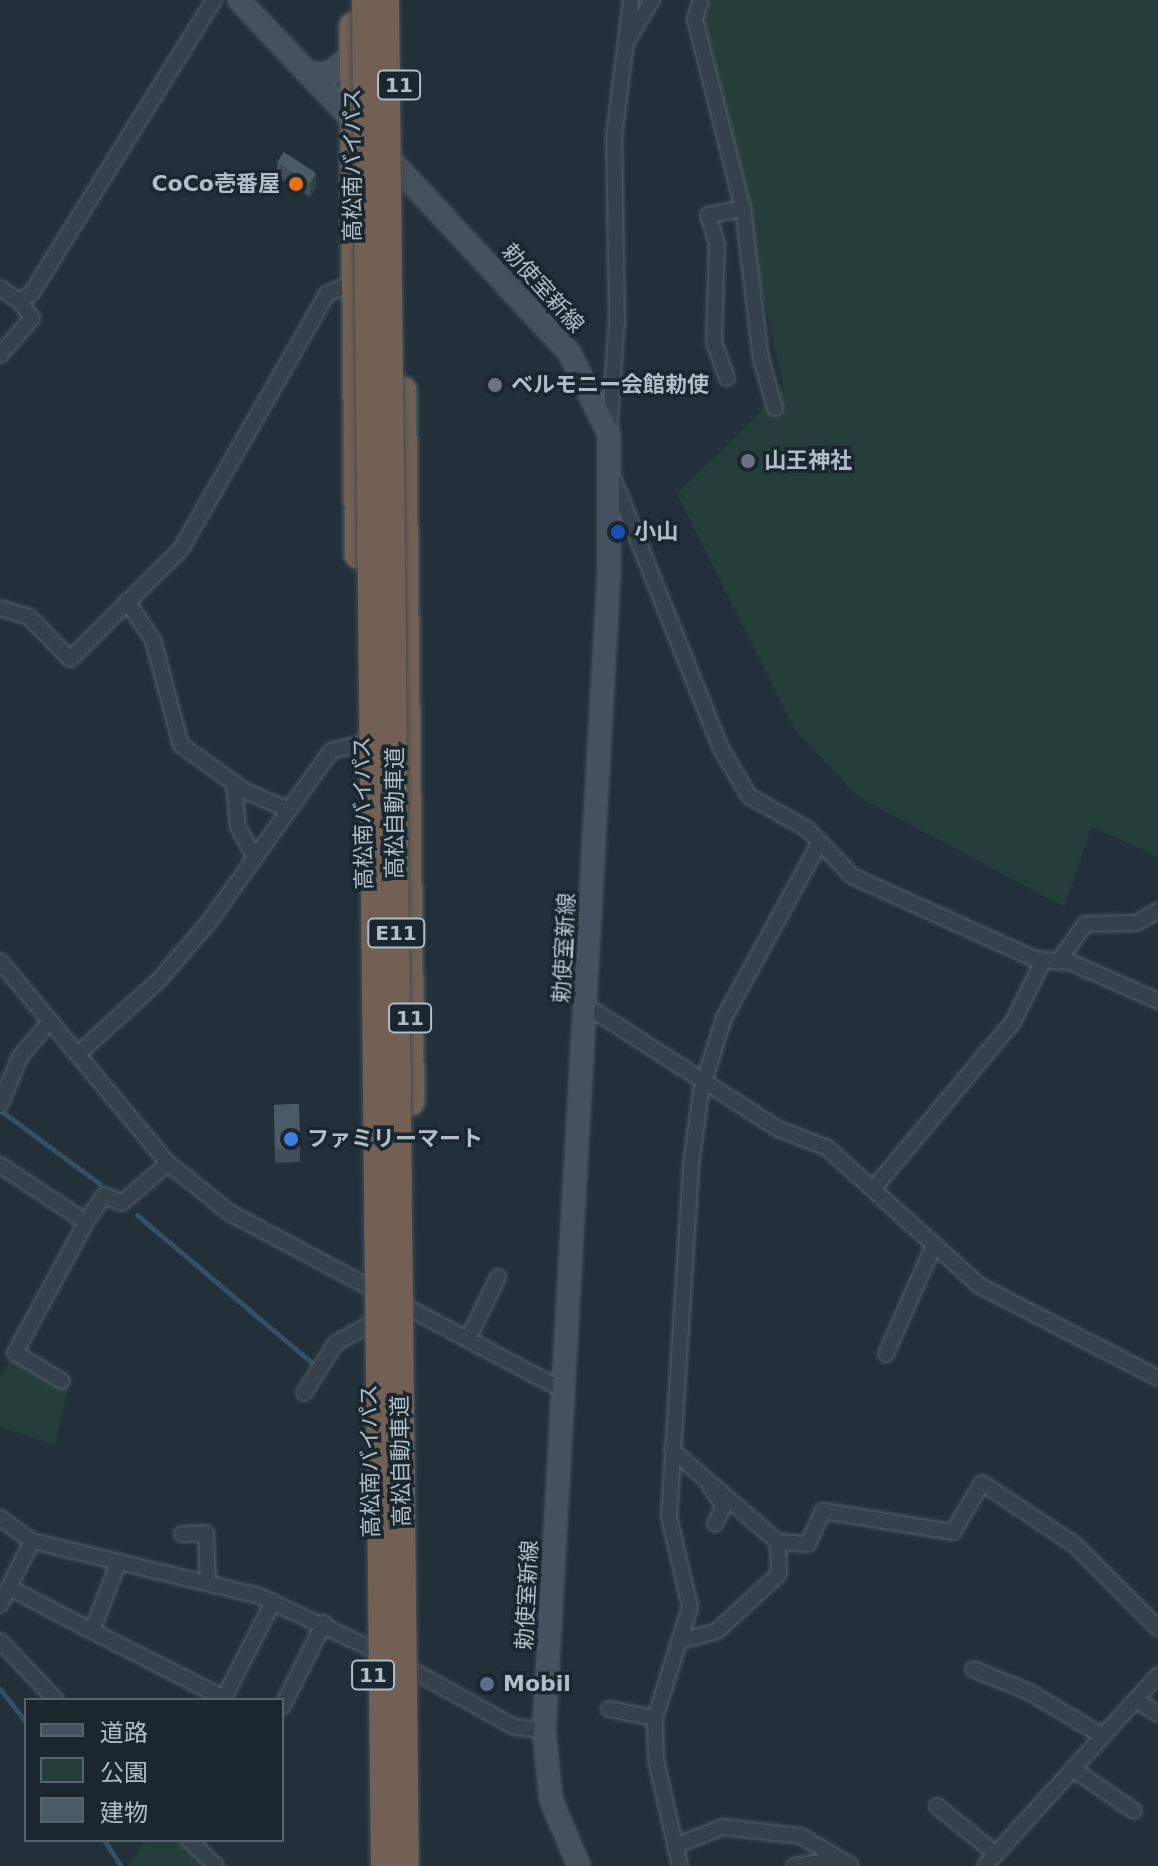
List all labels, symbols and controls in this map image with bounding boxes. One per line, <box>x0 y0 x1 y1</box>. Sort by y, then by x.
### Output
road number: 11 <box>377 69 421 101</box>
street label: 高松南バイパス <box>340 88 366 242</box>
place label: CoCo壱番屋 <box>151 171 280 197</box>
marker: CoCo壱番屋 <box>287 175 305 193</box>
street label: 勅使室新線 <box>496 238 590 338</box>
place label: ベルモニー会館勅使 <box>511 372 709 398</box>
marker: ベルモニー会館勅使 <box>486 376 504 394</box>
place label: 山王神社 <box>764 448 852 474</box>
marker: 山王神社 <box>739 452 757 470</box>
place label: 小山 <box>634 519 678 545</box>
marker: 小山 <box>609 523 627 541</box>
street label: 高松南バイパス <box>348 736 378 890</box>
street label: 高松自動車道 <box>382 747 408 879</box>
street label: 勅使室新線 <box>548 892 580 1004</box>
road number: E11 <box>366 917 426 949</box>
road number: 11 <box>388 1002 432 1034</box>
place label: ファミリーマート <box>307 1126 483 1152</box>
marker: ファミリーマート <box>282 1130 300 1148</box>
street label: 高松南バイパス <box>355 1384 385 1538</box>
street label: 高松自動車道 <box>387 1395 415 1527</box>
street label: 勅使室新線 <box>511 1539 543 1651</box>
road number: 11 <box>351 1659 395 1691</box>
place label: Mobil <box>503 1671 571 1697</box>
marker: Mobil <box>478 1675 496 1693</box>
legend <box>24 1698 284 1842</box>
text: 道路 <box>100 1719 148 1747</box>
text: 公園 <box>100 1759 148 1787</box>
text: 建物 <box>100 1799 148 1827</box>

